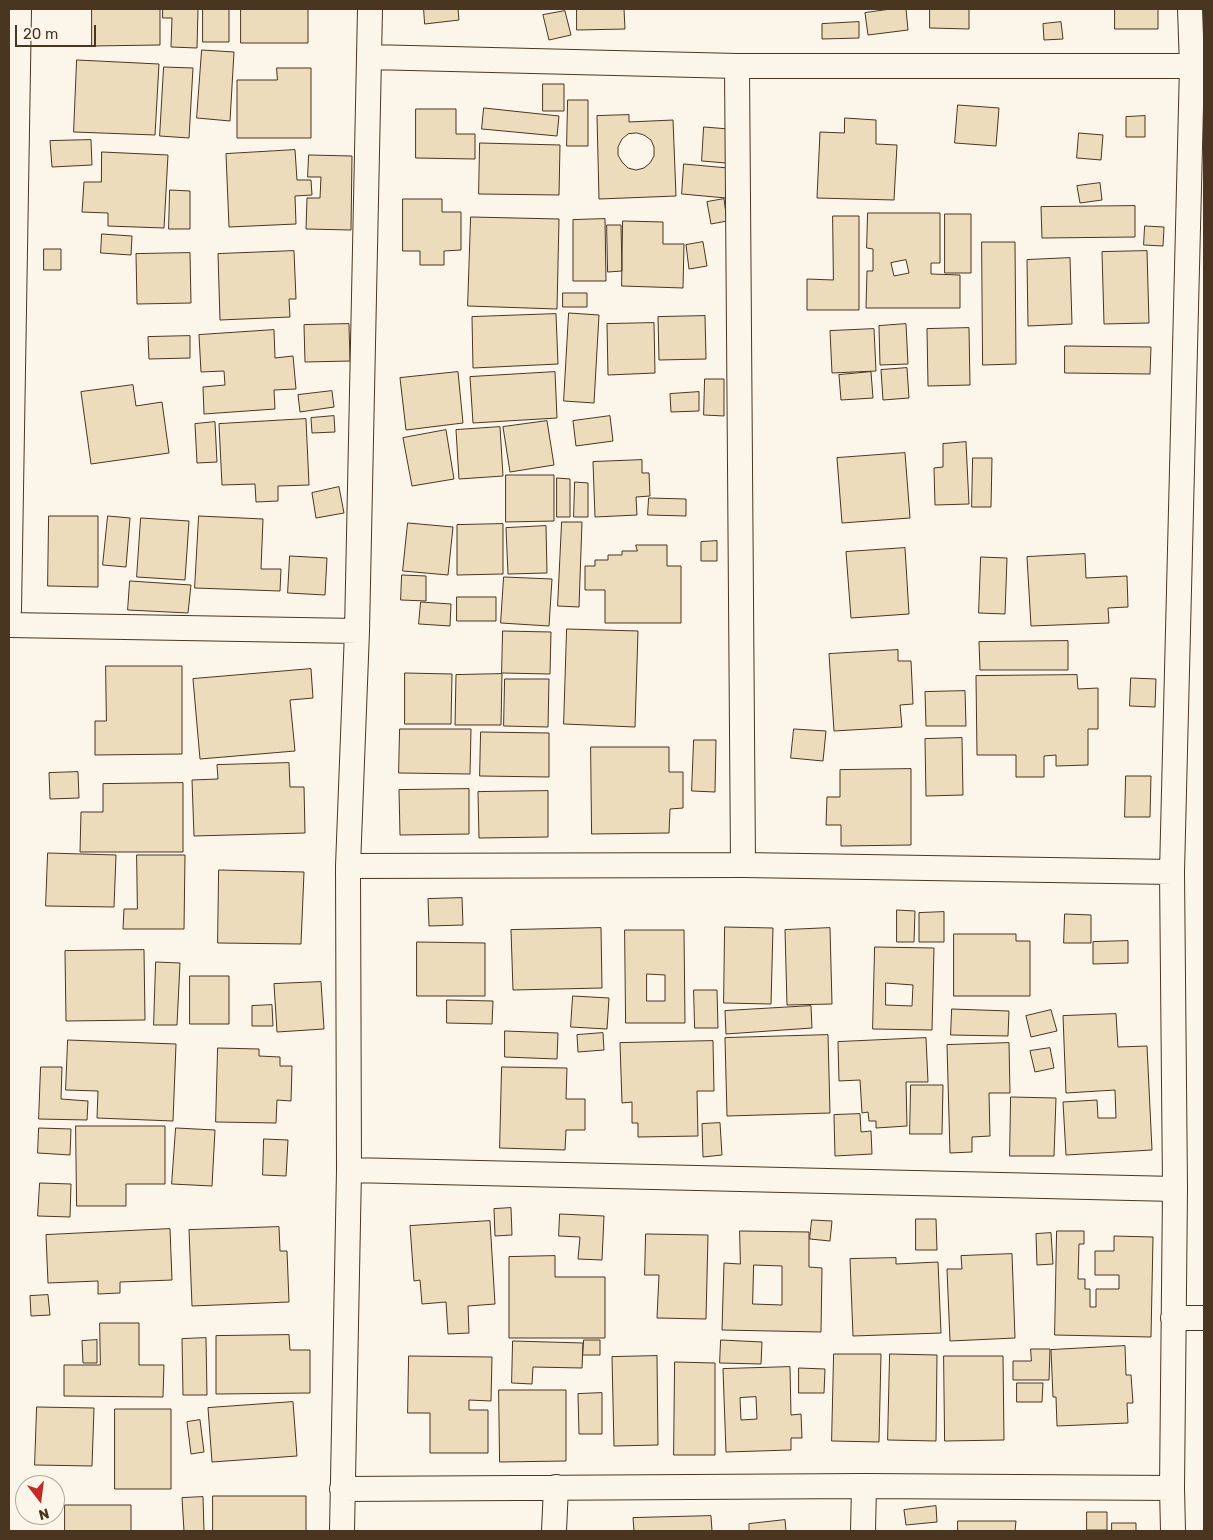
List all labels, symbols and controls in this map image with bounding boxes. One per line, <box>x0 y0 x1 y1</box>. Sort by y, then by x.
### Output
scale bar <box>18 15 99 47</box>
text: 20 m <box>23 25 58 43</box>
north arrow <box>15 1475 65 1525</box>
text: N <box>37 1504 51 1524</box>

